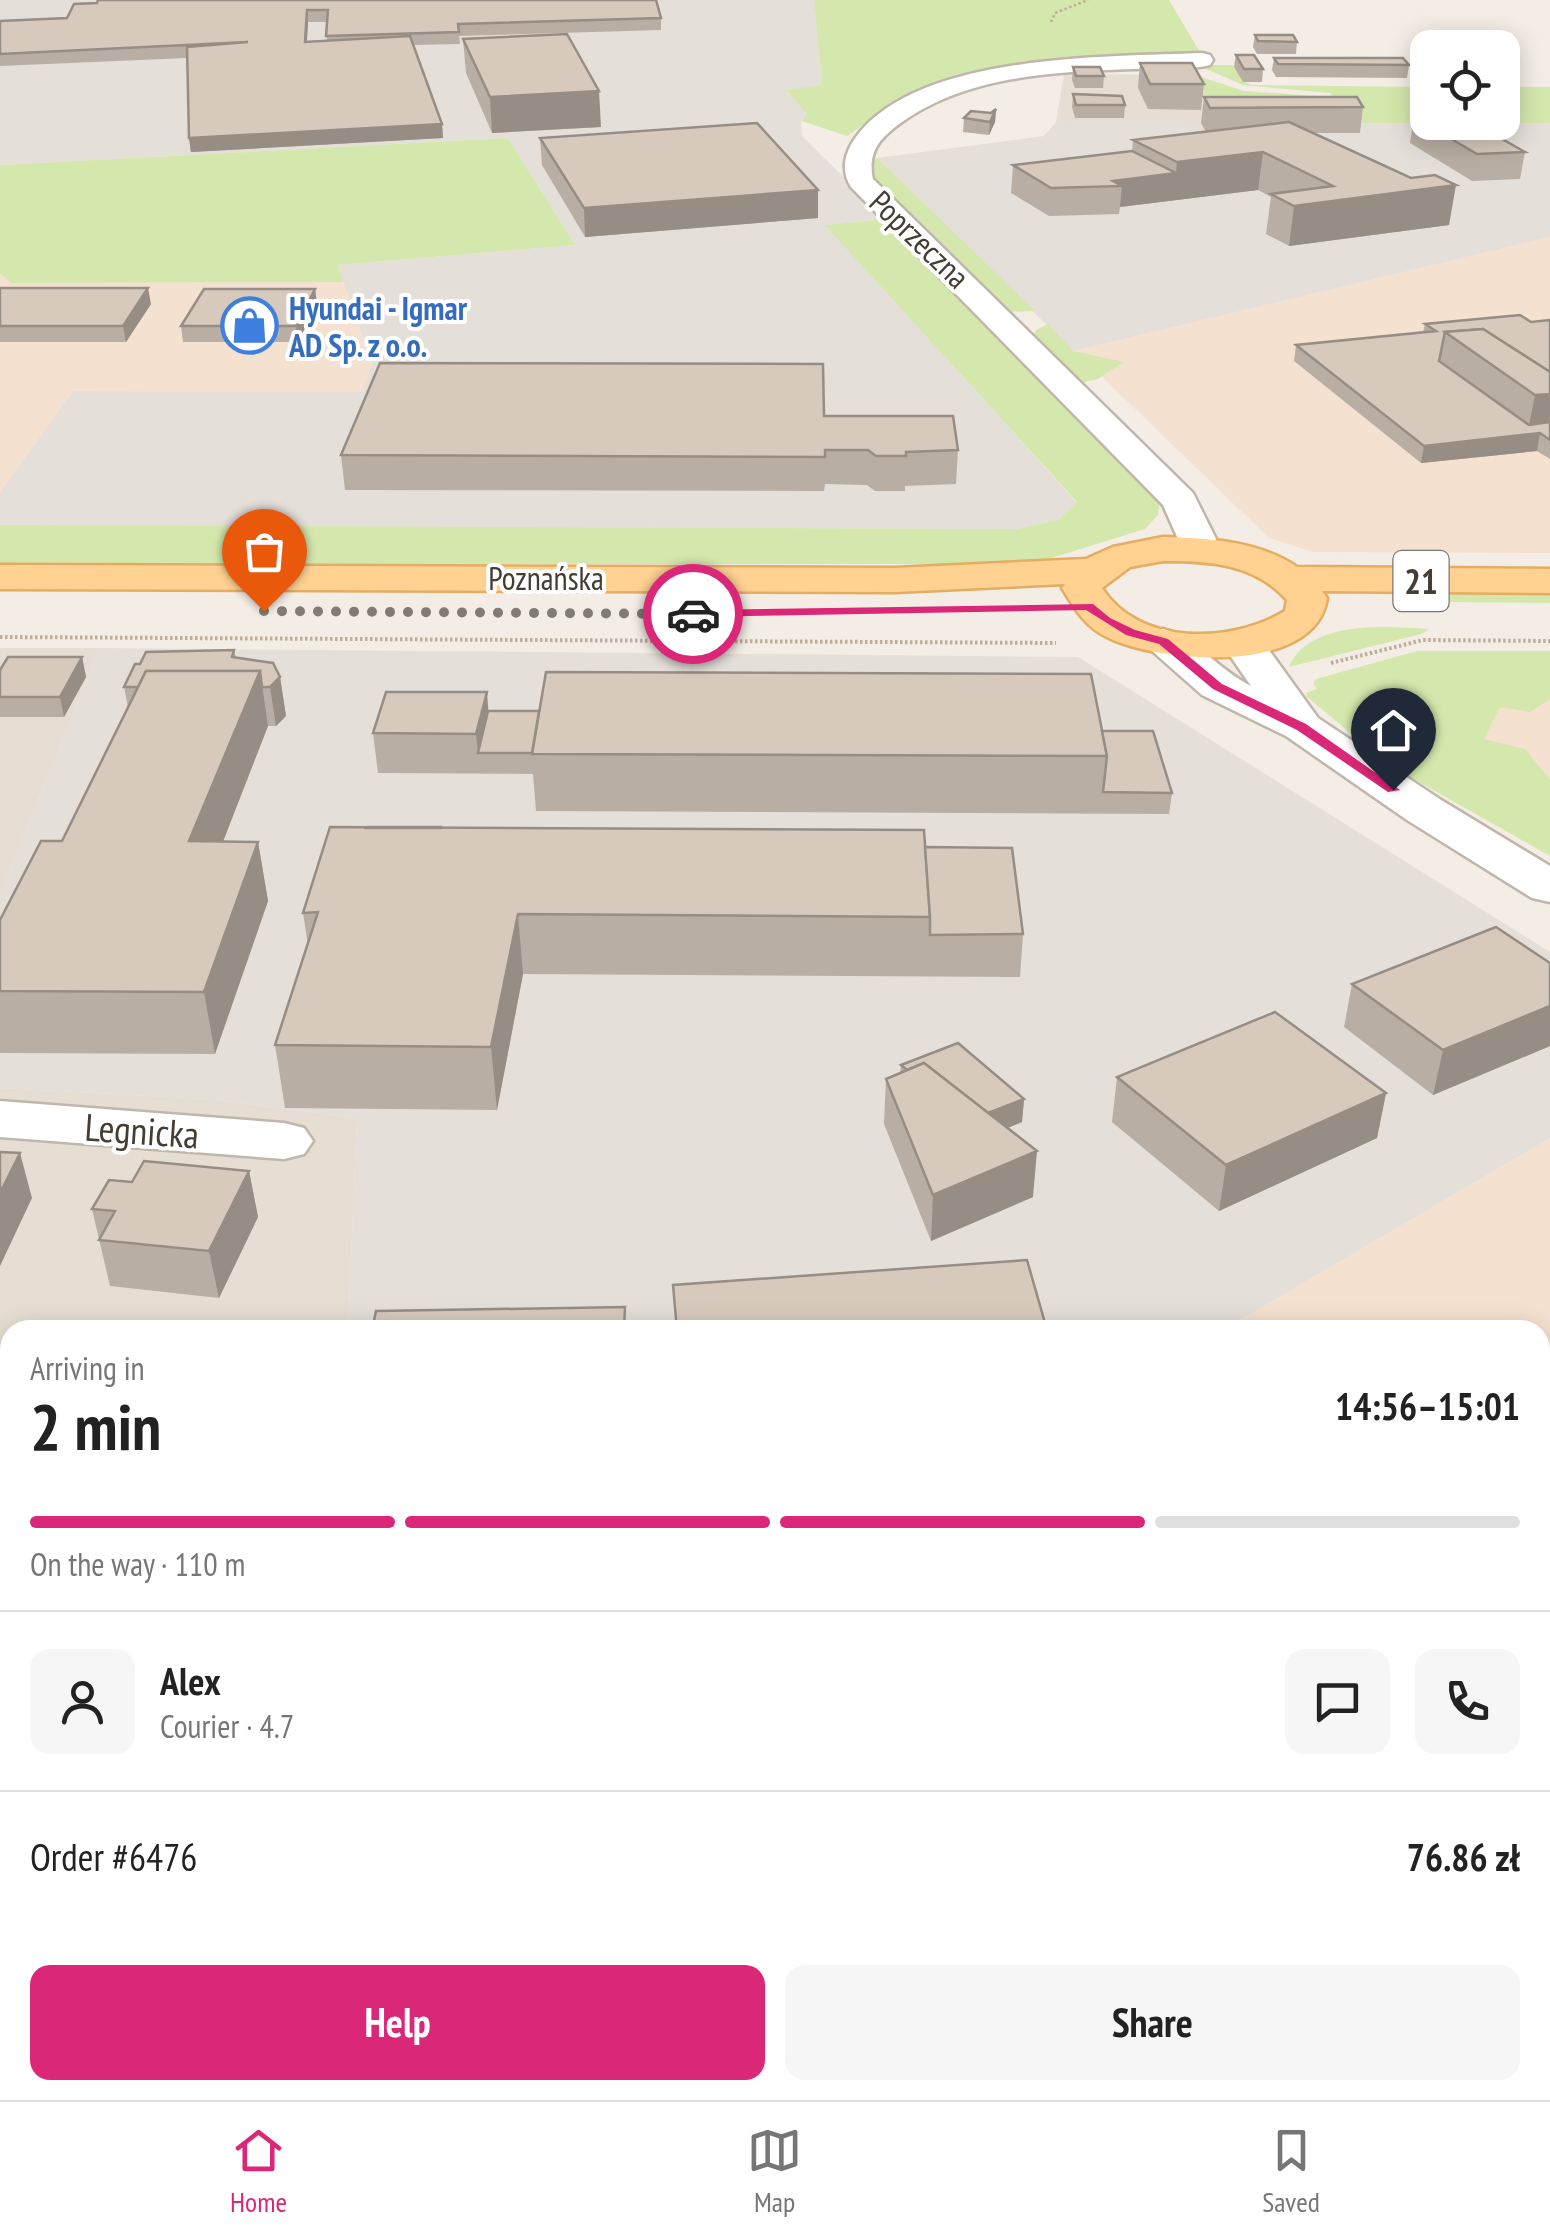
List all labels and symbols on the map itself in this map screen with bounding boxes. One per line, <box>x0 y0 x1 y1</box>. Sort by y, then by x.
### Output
street label: Poprzeczna <box>861 181 979 297</box>
place label: Hyundai - Igmar AD Sp. z o.o. <box>288 287 468 366</box>
shop icon: Hyundai - Igmar AD Sp. z o.o. <box>220 296 280 356</box>
pin <box>222 509 307 612</box>
road number: 21 <box>1394 551 1448 611</box>
street label: Poznańska <box>488 557 604 599</box>
courier <box>643 564 743 664</box>
pin <box>1351 688 1436 791</box>
street label: Legnicka <box>83 1102 201 1158</box>

